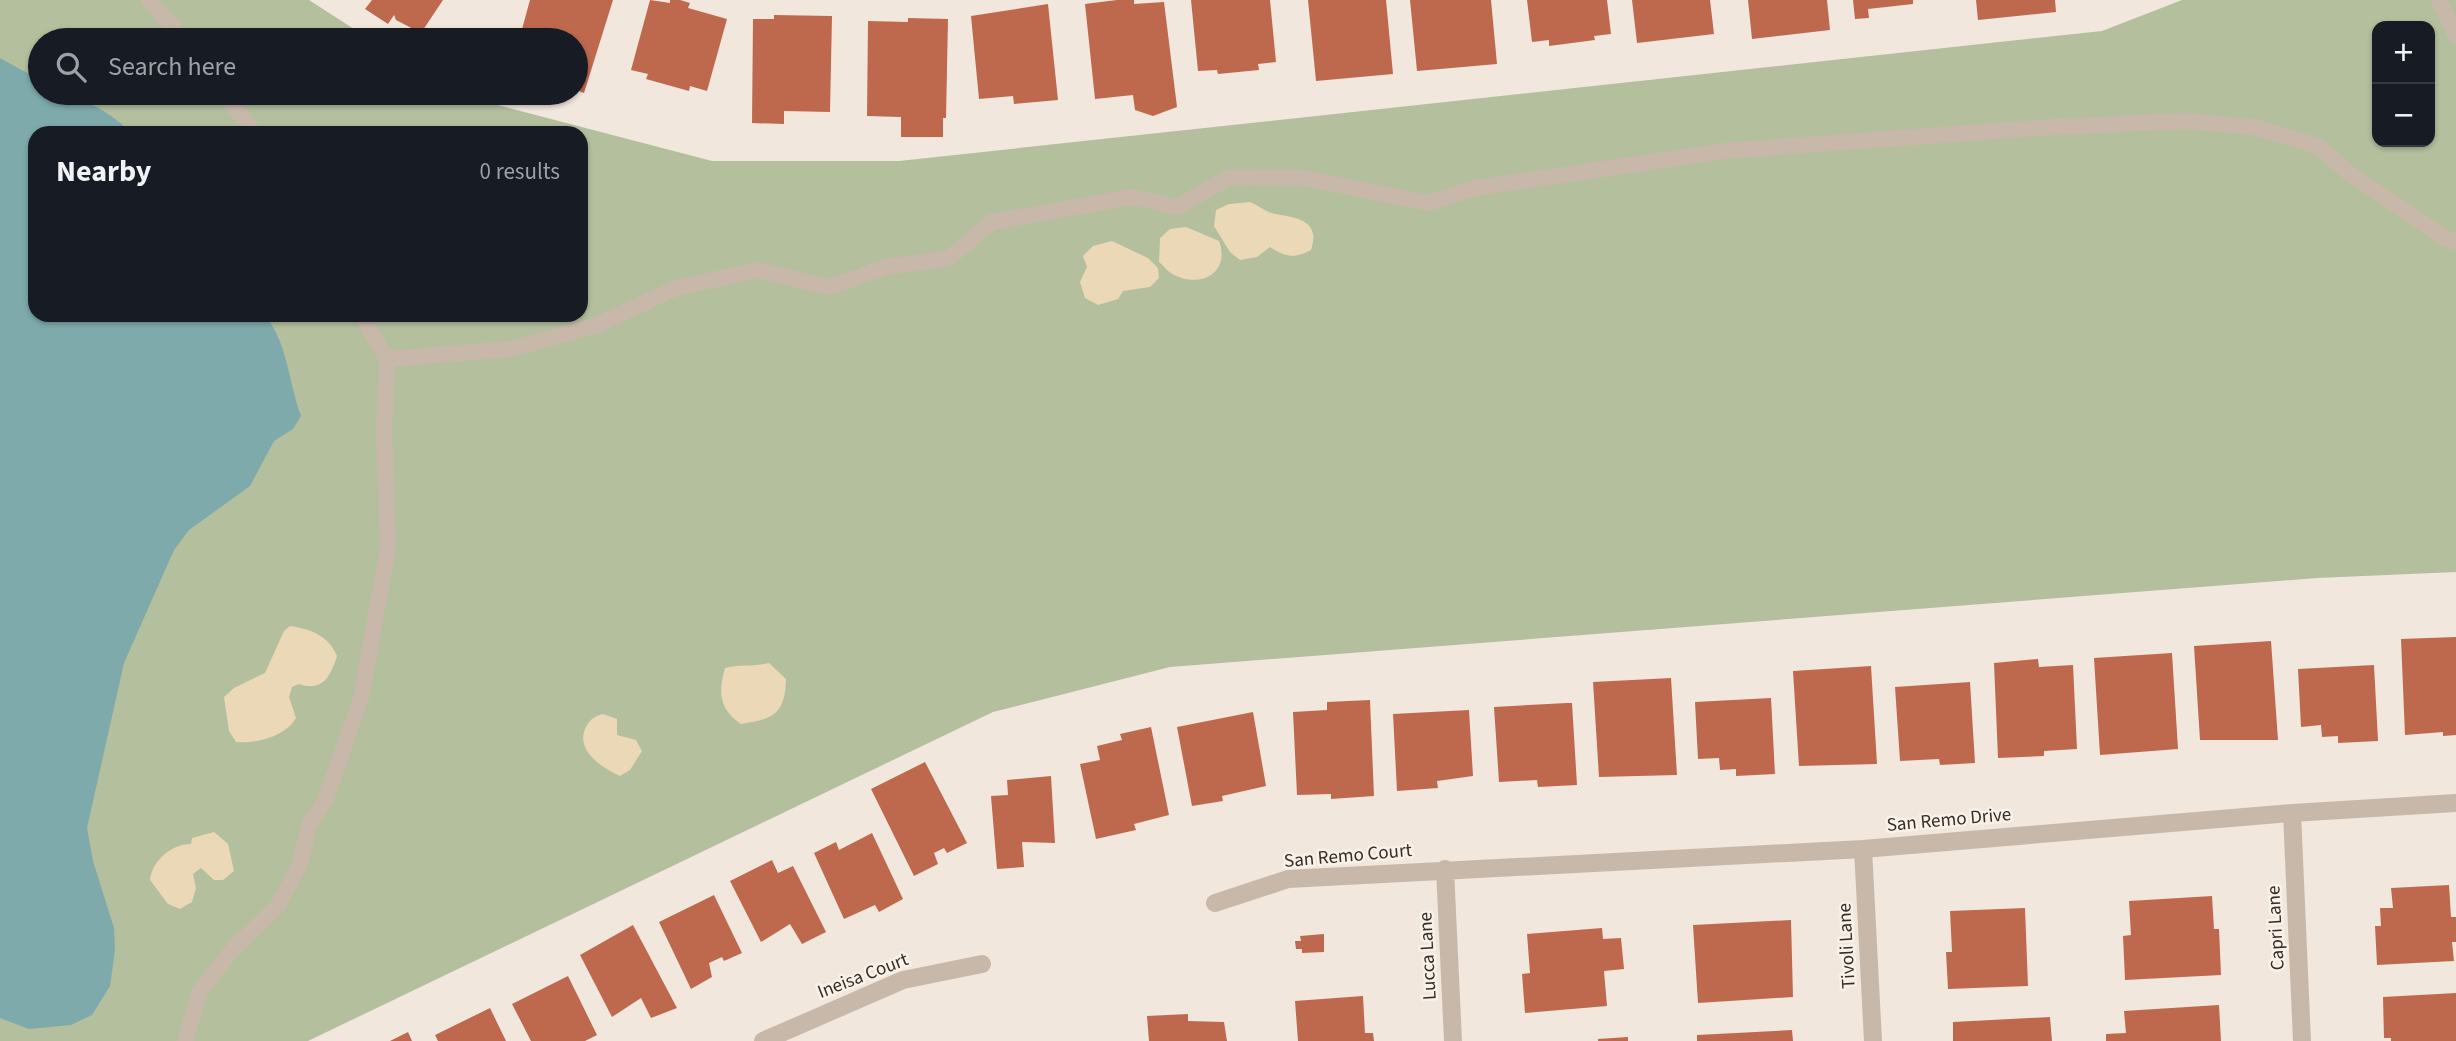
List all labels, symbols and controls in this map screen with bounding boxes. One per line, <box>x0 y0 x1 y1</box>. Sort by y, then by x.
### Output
map controls <box>2372 21 2435 147</box>
button: + <box>2372 21 2435 84</box>
search box <box>28 28 588 105</box>
icon: search <box>52 48 90 86</box>
text: Search here <box>108 48 236 85</box>
button: − <box>2372 84 2435 147</box>
text: Nearby <box>56 150 151 193</box>
text: 0 results <box>480 155 560 188</box>
street label: San Remo Drive <box>1886 801 2012 839</box>
street label: San Remo Court <box>1283 837 1414 875</box>
street label: Capri Lane <box>2260 885 2292 971</box>
street label: Tivoli Lane <box>1831 902 1863 990</box>
street label: Lucca Lane <box>1412 911 1444 1001</box>
street label: Ineisa Court <box>814 946 913 1006</box>

